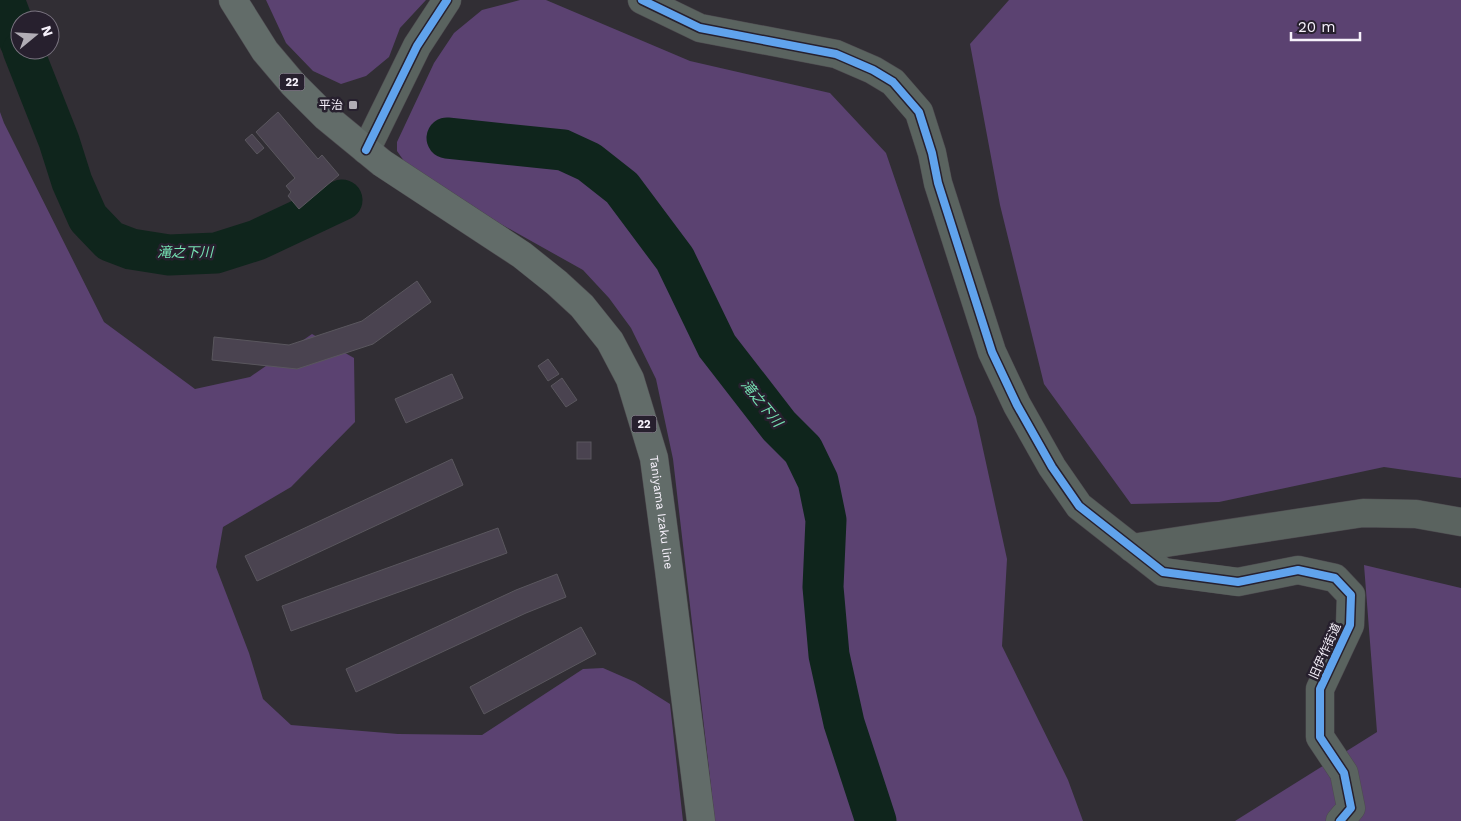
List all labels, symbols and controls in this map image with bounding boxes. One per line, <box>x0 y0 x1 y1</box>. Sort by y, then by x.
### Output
north arrow <box>10 10 60 60</box>
scale bar <box>1291 10 1360 42</box>
text: 20 m <box>1298 18 1336 36</box>
text: N <box>38 24 57 38</box>
road number: 22 <box>280 74 304 90</box>
place label: 平治 <box>319 98 343 112</box>
marker: 平治 <box>347 99 359 111</box>
water label: 滝之下川 <box>157 244 215 260</box>
water label: 滝之下川 <box>738 376 787 431</box>
road number: 22 <box>632 416 656 432</box>
street label: Taniyama Izaku line <box>647 454 676 570</box>
street label: 旧伊作街道 <box>1306 621 1344 681</box>

